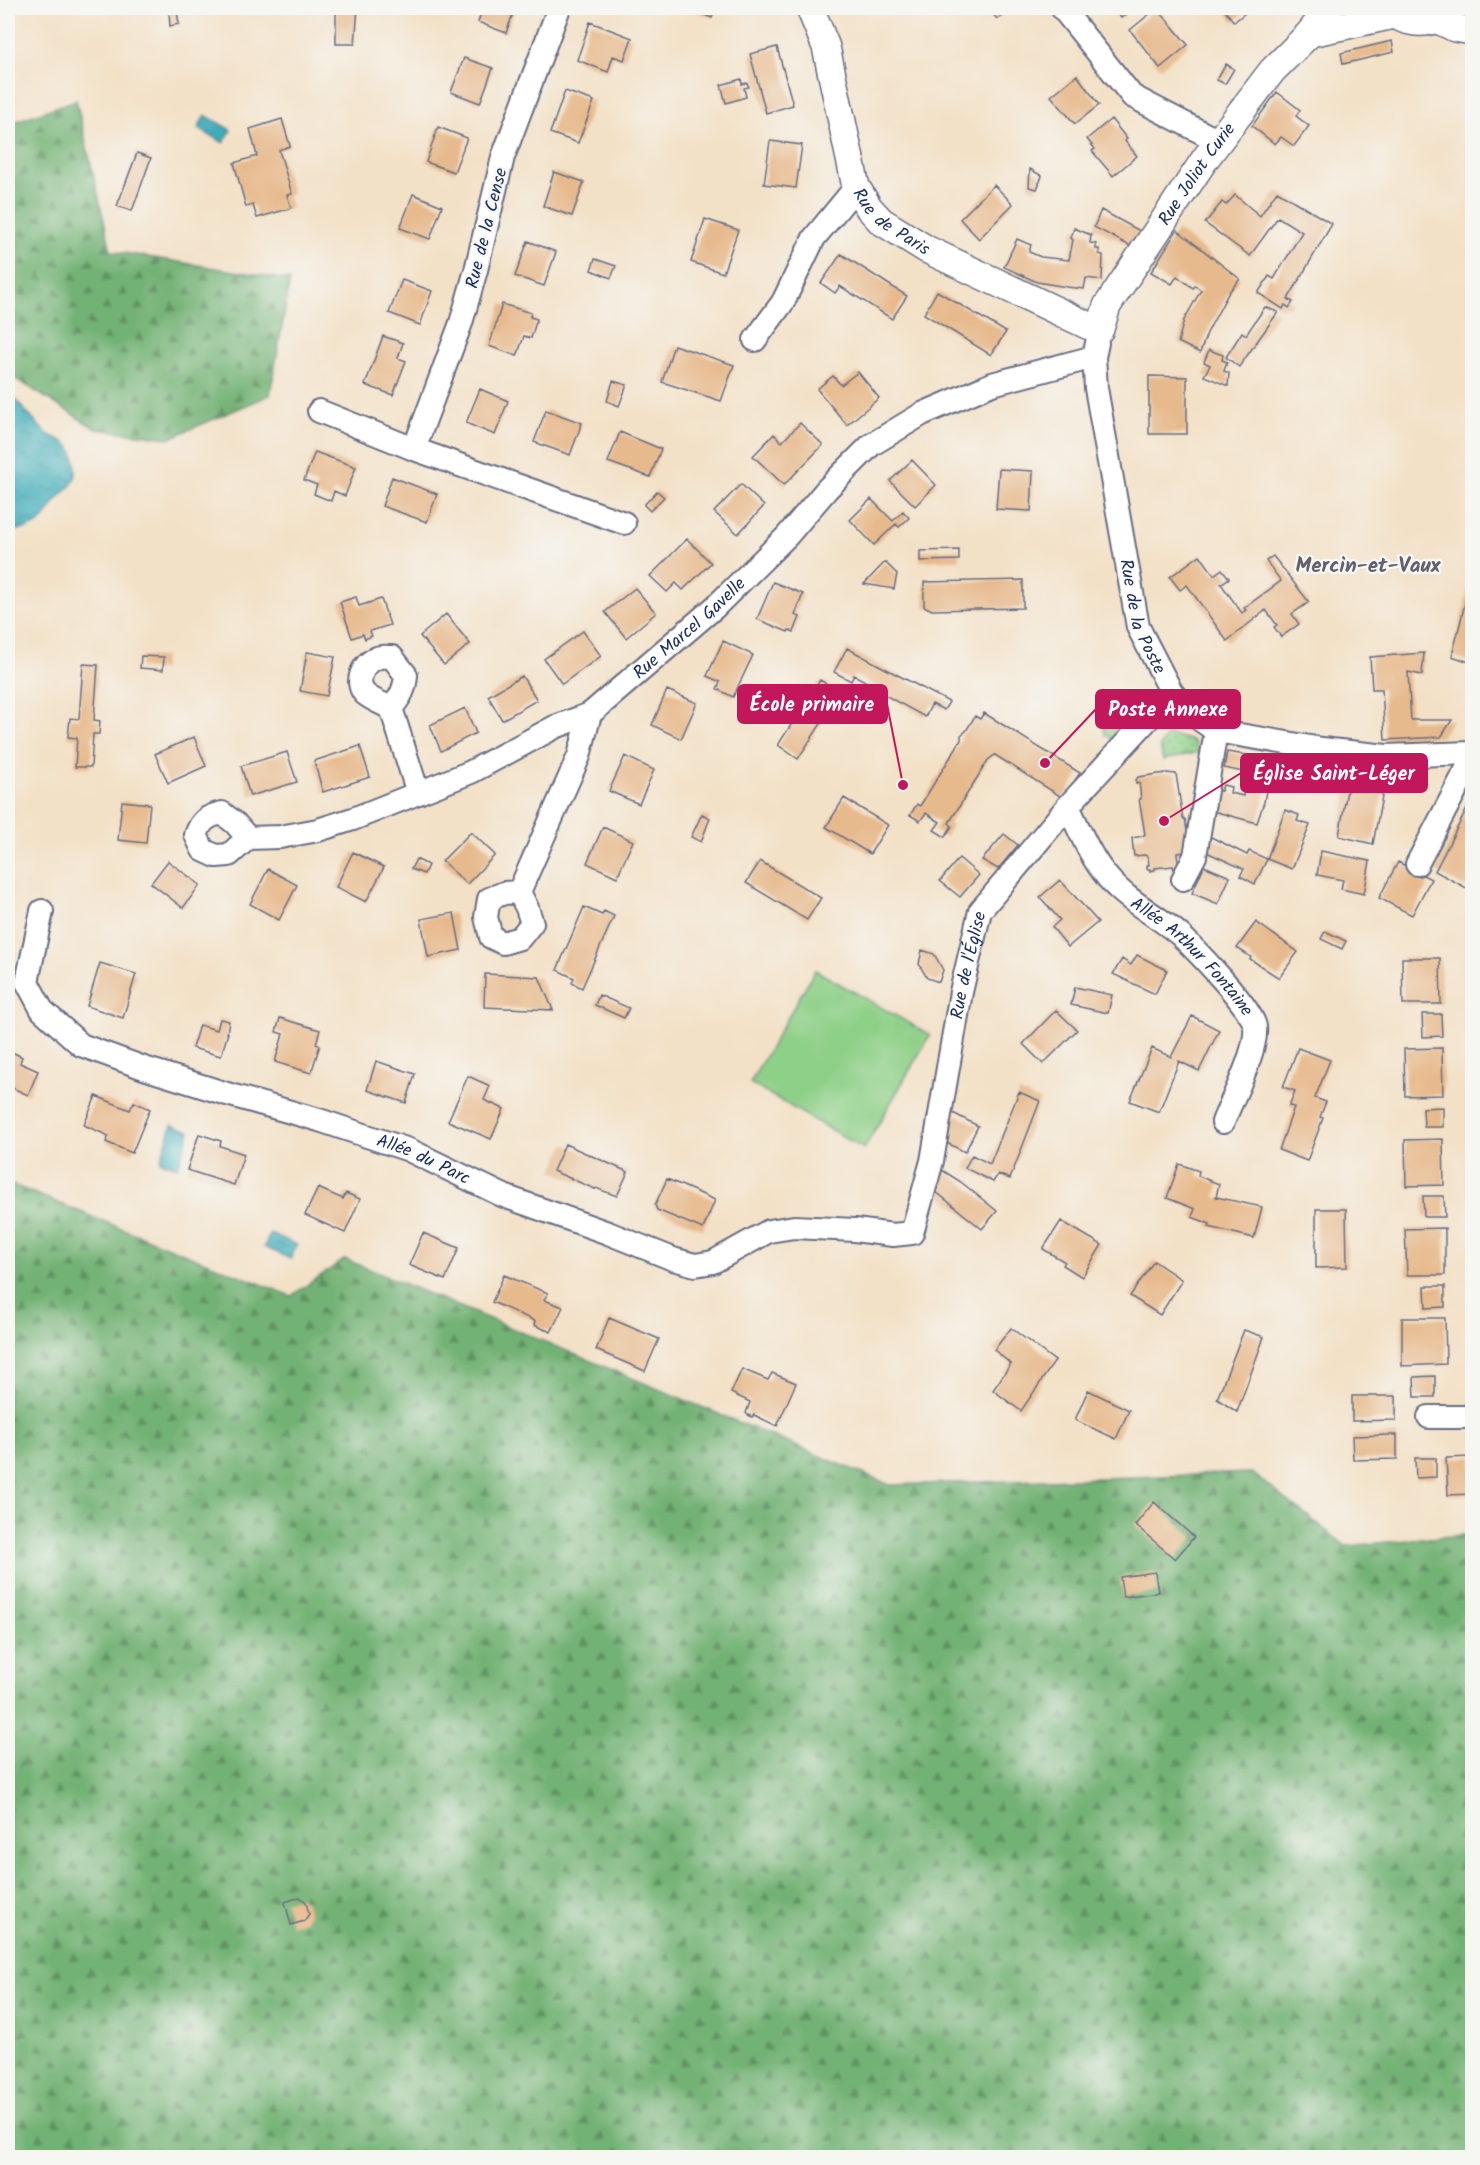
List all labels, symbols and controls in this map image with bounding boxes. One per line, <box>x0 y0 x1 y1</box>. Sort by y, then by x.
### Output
street label: Rue Joliot Curie <box>1151 117 1244 232</box>
street label: Rue de la Cense <box>458 165 516 292</box>
street label: Rue de Paris <box>844 183 936 264</box>
district label: Mercin-et-Vaux <box>1295 550 1442 583</box>
street label: Rue de la Poste <box>1110 557 1173 679</box>
street label: Rue Marcel Gavelle <box>627 571 753 687</box>
callout: École primaire <box>738 685 887 723</box>
text: École primaire <box>750 690 875 722</box>
callout: Poste Annexe <box>1096 690 1240 728</box>
text: Poste Annexe <box>1108 695 1228 727</box>
callout: Église Saint-Léger <box>1241 754 1427 792</box>
text: Église Saint-Léger <box>1253 759 1416 791</box>
street label: Allée Arthur Fontaine <box>1124 890 1260 1023</box>
street label: Rue de l'Église <box>944 909 995 1021</box>
street label: Allée du Parc <box>372 1127 475 1194</box>

